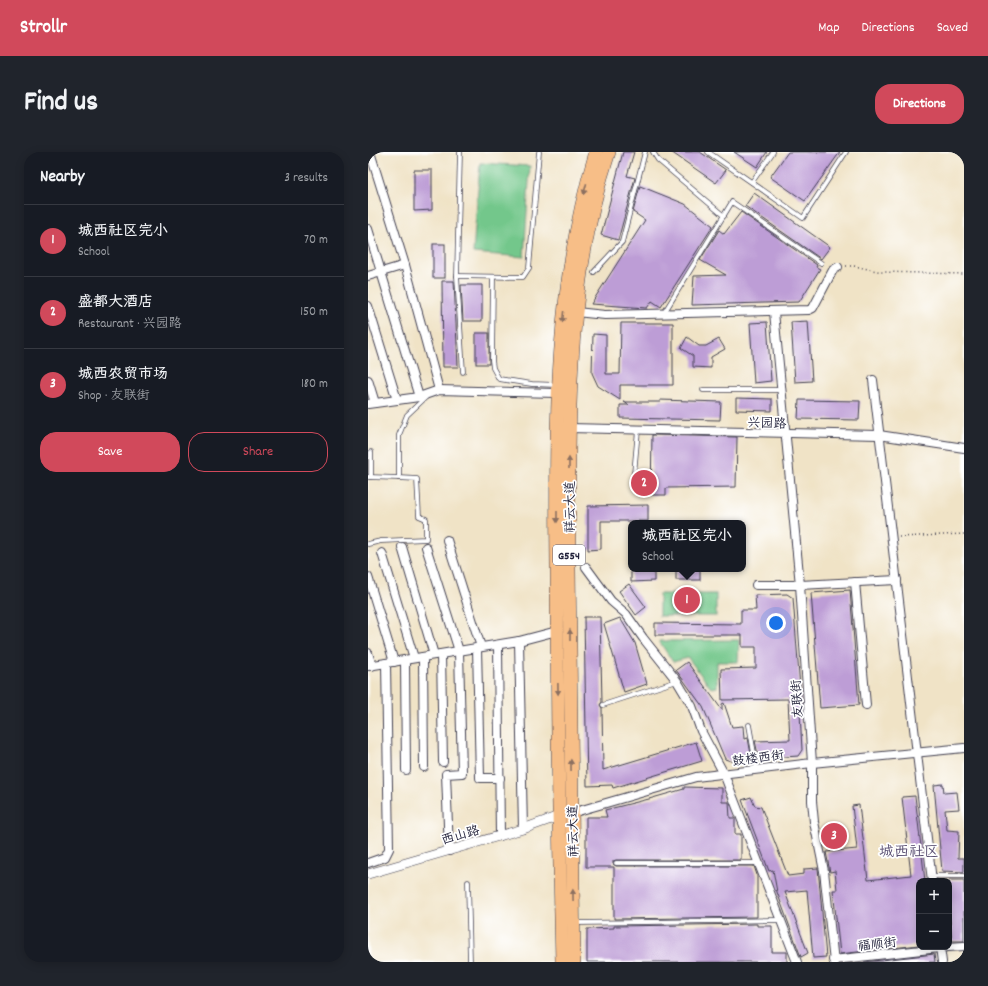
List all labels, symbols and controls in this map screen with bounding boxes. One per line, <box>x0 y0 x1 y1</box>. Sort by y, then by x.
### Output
text: Strollr <box>20 15 67 42</box>
text: Map <box>818 18 840 38</box>
text: Directions <box>862 18 915 38</box>
text: Saved <box>937 18 968 38</box>
text: Find us <box>24 84 98 124</box>
button: Directions <box>875 84 964 124</box>
text: Nearby <box>40 166 84 190</box>
text: 3 results <box>284 169 328 188</box>
one-way arrow <box>582 184 588 196</box>
text: 城西社区完小 <box>78 221 168 243</box>
text: 1 <box>52 231 54 250</box>
text: 70 m <box>304 231 328 250</box>
text: School <box>78 243 110 262</box>
text: 盛都大酒店 <box>78 292 153 314</box>
text: 2 <box>50 303 56 322</box>
text: 150 m <box>300 303 328 322</box>
one-way arrow <box>559 311 566 323</box>
text: Restaurant · 兴园路 <box>78 315 182 334</box>
text: 城西农贸市场 <box>78 364 168 386</box>
text: 3 <box>50 375 56 394</box>
text: 180 m <box>301 375 328 394</box>
text: Shop · 友联街 <box>78 387 149 406</box>
street label: 兴园路 <box>747 414 787 435</box>
button: Save <box>40 432 180 472</box>
button: Share <box>188 432 328 472</box>
one-way arrow <box>566 456 572 469</box>
pin: 2 <box>631 468 657 498</box>
street label: 祥云大道 <box>562 481 581 533</box>
one-way arrow <box>554 511 560 524</box>
popup <box>628 520 746 572</box>
text: 城西社区完小 <box>642 526 732 548</box>
road number: G554 <box>553 545 585 565</box>
text: School <box>642 548 674 567</box>
pin: 1 <box>674 585 700 615</box>
your location <box>766 613 786 633</box>
one-way arrow <box>567 628 573 641</box>
street label: 友联街 <box>788 679 809 719</box>
one-way arrow <box>555 683 561 696</box>
street label: 鼓楼西街 <box>731 747 785 772</box>
one-way arrow <box>568 758 574 771</box>
street label: 祥云大道 <box>565 805 584 857</box>
pin: 3 <box>821 821 847 851</box>
street label: 西山路 <box>439 822 482 851</box>
district label: 城西社区 <box>879 842 939 864</box>
map controls <box>916 878 952 950</box>
button: + <box>916 878 952 914</box>
one-way arrow <box>570 888 576 901</box>
button: − <box>916 914 952 950</box>
street label: 福顺街 <box>857 934 898 957</box>

